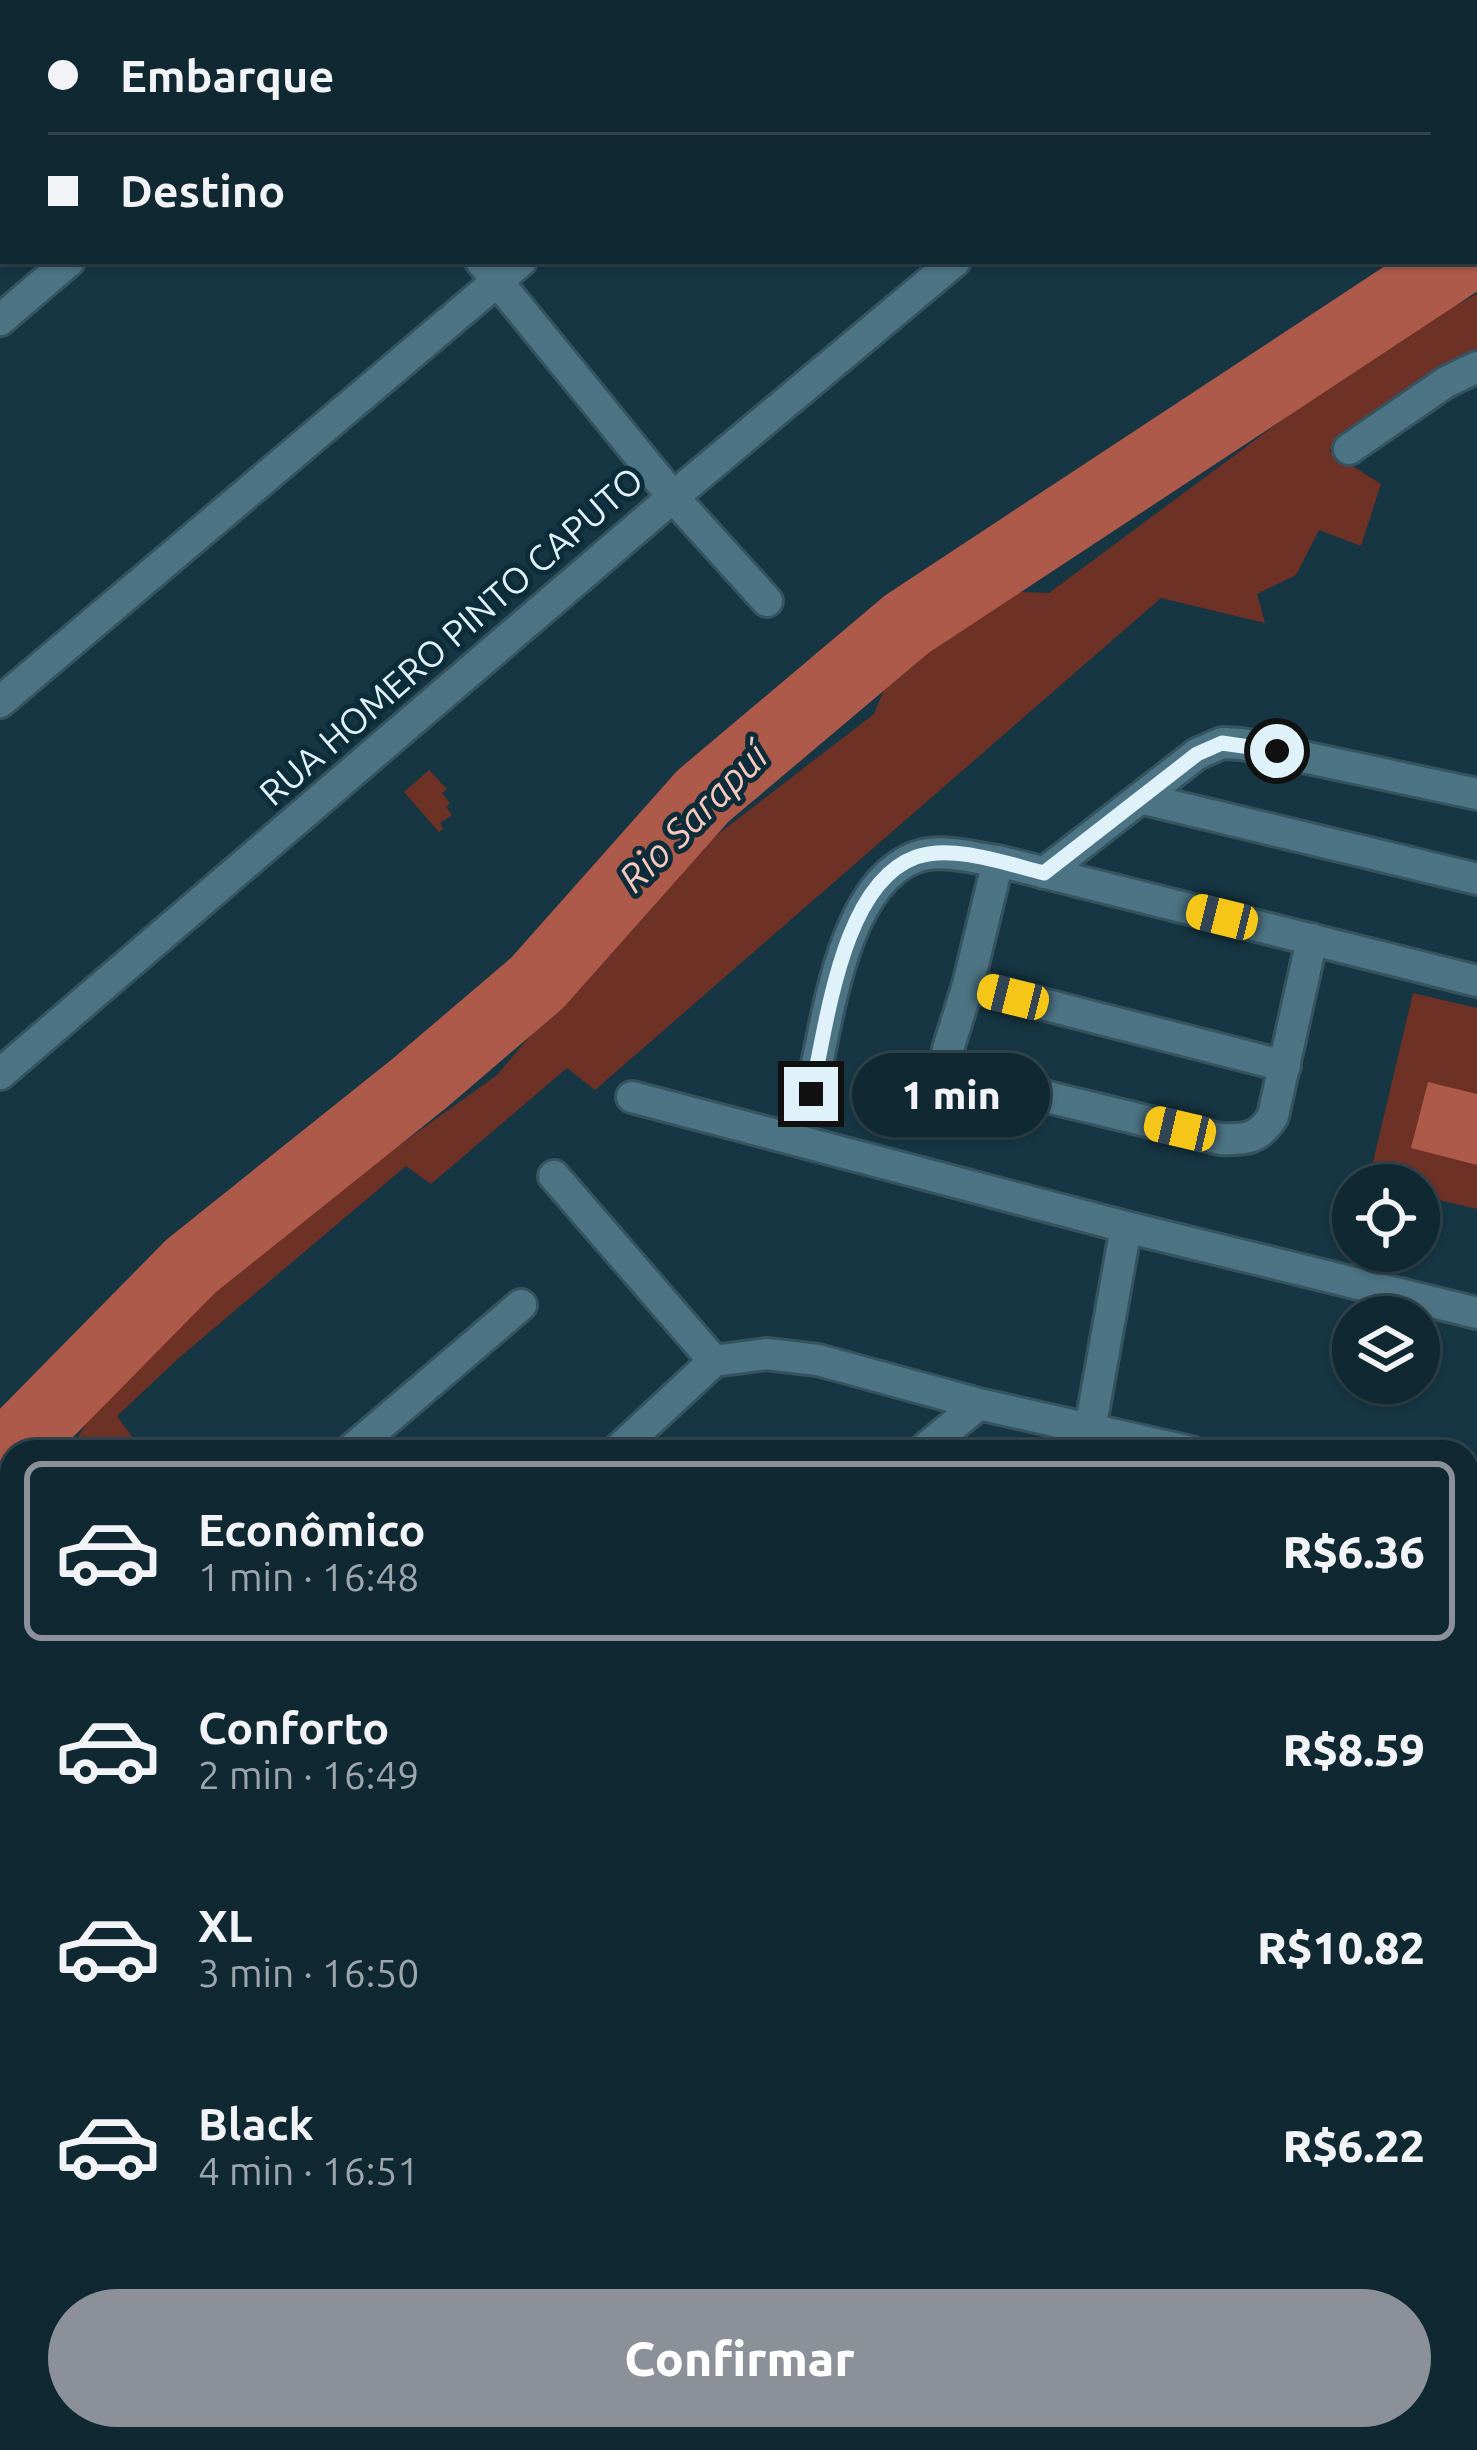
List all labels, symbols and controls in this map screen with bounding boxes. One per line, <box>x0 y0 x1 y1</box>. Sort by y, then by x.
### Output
text: Embarque <box>120 50 334 101</box>
text: Destino <box>120 165 285 216</box>
street label: RUA HOMERO PINTO CAPUTO <box>251 458 650 813</box>
route start <box>1250 724 1304 778</box>
water label: Rio Sarapuí <box>610 731 779 900</box>
car <box>1183 891 1261 943</box>
car <box>974 971 1052 1023</box>
callout: 1 min <box>853 1052 1051 1136</box>
route end <box>784 1067 838 1121</box>
text: 1 min <box>901 1073 1001 1116</box>
car <box>1141 1103 1219 1155</box>
map controls <box>1332 1164 1440 1404</box>
button: locate <box>1332 1164 1440 1272</box>
button: layers <box>1332 1296 1440 1404</box>
icon: car <box>54 1497 162 1605</box>
text: Econômico <box>198 1504 426 1555</box>
text: R$6.36 <box>1282 1526 1425 1577</box>
text: 1 min · 16:48 <box>198 1555 419 1598</box>
icon: car <box>54 1695 162 1803</box>
text: Conforto <box>198 1702 389 1753</box>
text: R$8.59 <box>1282 1724 1425 1775</box>
text: 2 min · 16:49 <box>198 1753 419 1796</box>
icon: car <box>54 1893 162 2001</box>
text: XL <box>198 1900 252 1951</box>
text: R$10.82 <box>1257 1922 1425 1973</box>
text: 3 min · 16:50 <box>198 1951 419 1994</box>
icon: car <box>54 2091 162 2199</box>
text: Black <box>198 2098 314 2149</box>
text: R$6.22 <box>1282 2120 1425 2171</box>
text: 4 min · 16:51 <box>198 2149 419 2192</box>
button: Confirmar <box>48 2289 1431 2427</box>

